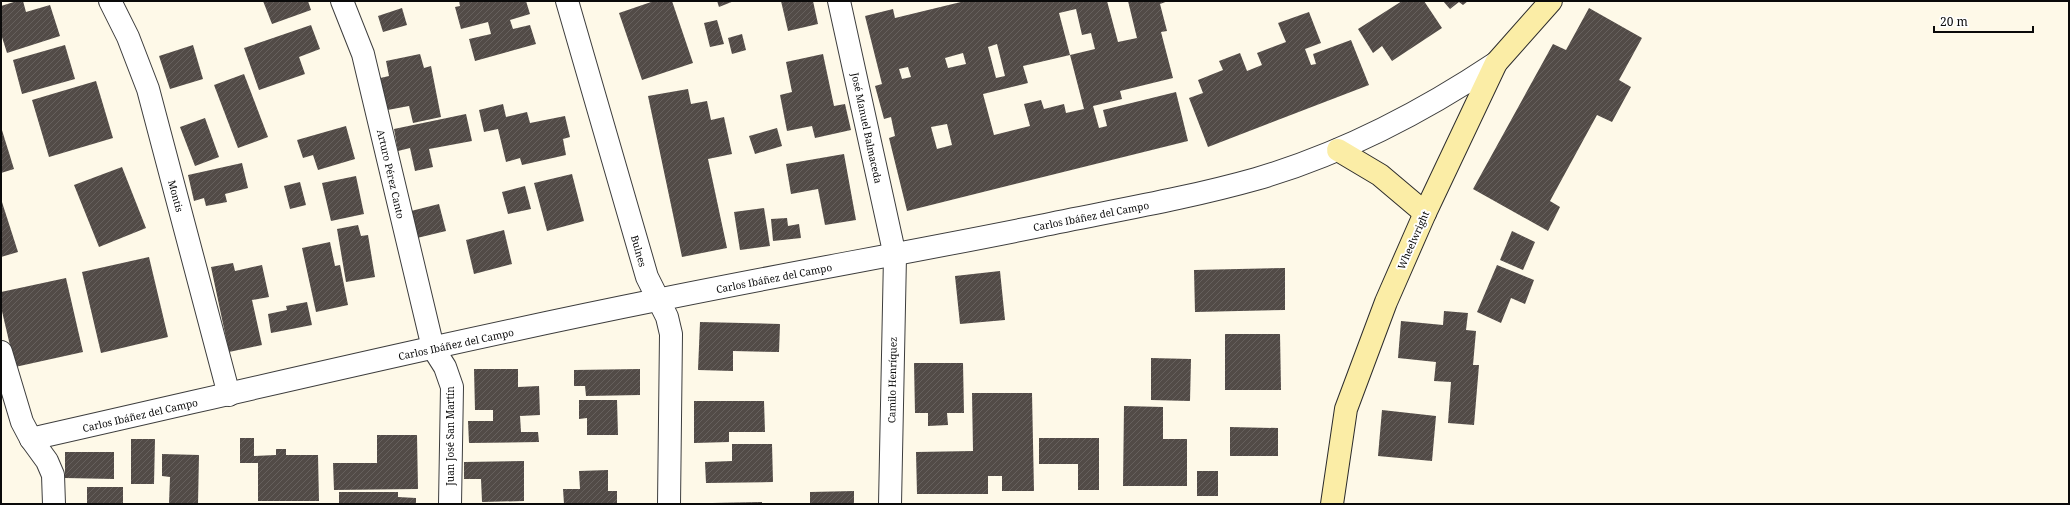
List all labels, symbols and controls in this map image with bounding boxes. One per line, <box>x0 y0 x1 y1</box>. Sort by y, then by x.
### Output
scale bar <box>1934 8 2033 34</box>
text: 20 m <box>1940 13 1968 30</box>
street label: José Manuel Balmaceda <box>848 70 886 185</box>
street label: Arturo Pérez Canto <box>374 128 408 220</box>
street label: Montis <box>165 178 187 214</box>
street label: Carlos Ibáñez del Campo <box>1032 198 1150 234</box>
street label: Wheelwright <box>1394 208 1432 271</box>
street label: Bulnes <box>628 234 650 269</box>
street label: Carlos Ibáñez del Campo <box>715 260 833 296</box>
street label: Carlos Ibáñez del Campo <box>397 325 515 363</box>
street label: Camilo Henríquez <box>884 337 900 423</box>
street label: Juan José San Martín <box>443 386 457 487</box>
street label: Carlos Ibáñez del Campo <box>81 395 199 435</box>

